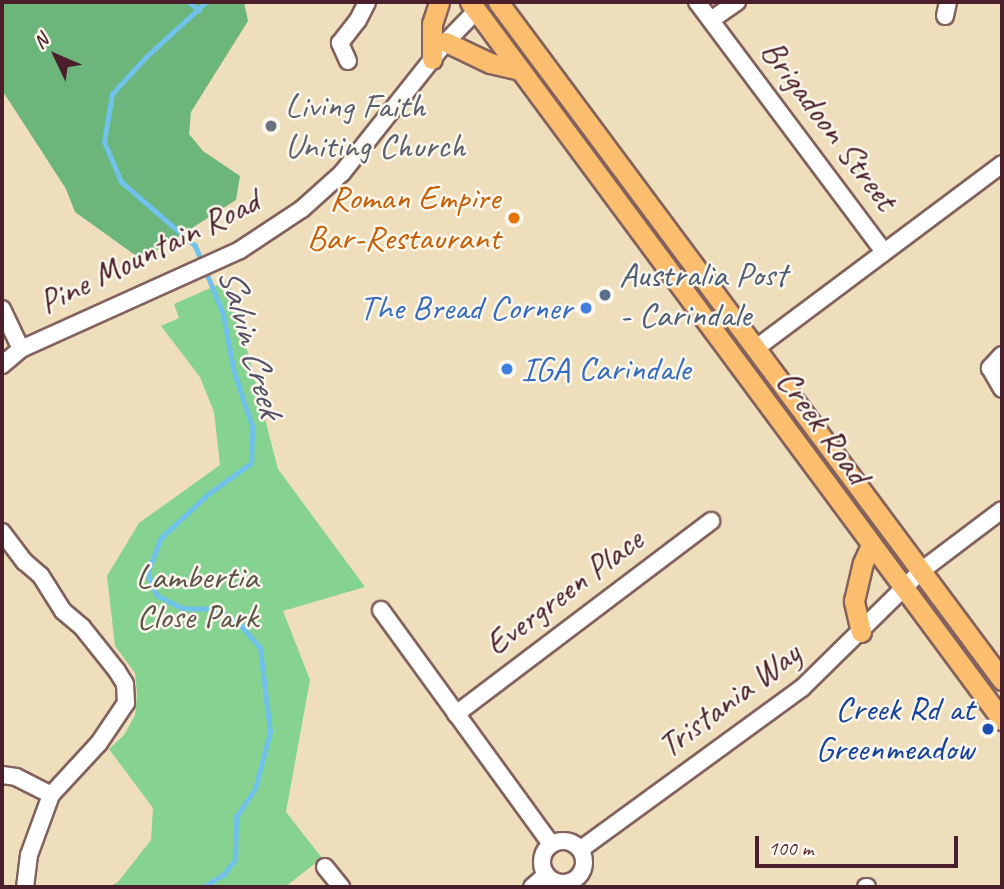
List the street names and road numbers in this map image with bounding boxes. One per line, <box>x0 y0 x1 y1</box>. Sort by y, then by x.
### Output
street label: Brigadoon Street <box>751 31 907 219</box>
street label: Pine Mountain Road <box>32 180 266 324</box>
street label: Creek Road <box>767 361 879 493</box>
street label: Evergreen Place <box>477 519 651 665</box>
street label: Tristania Way <box>649 633 809 767</box>

